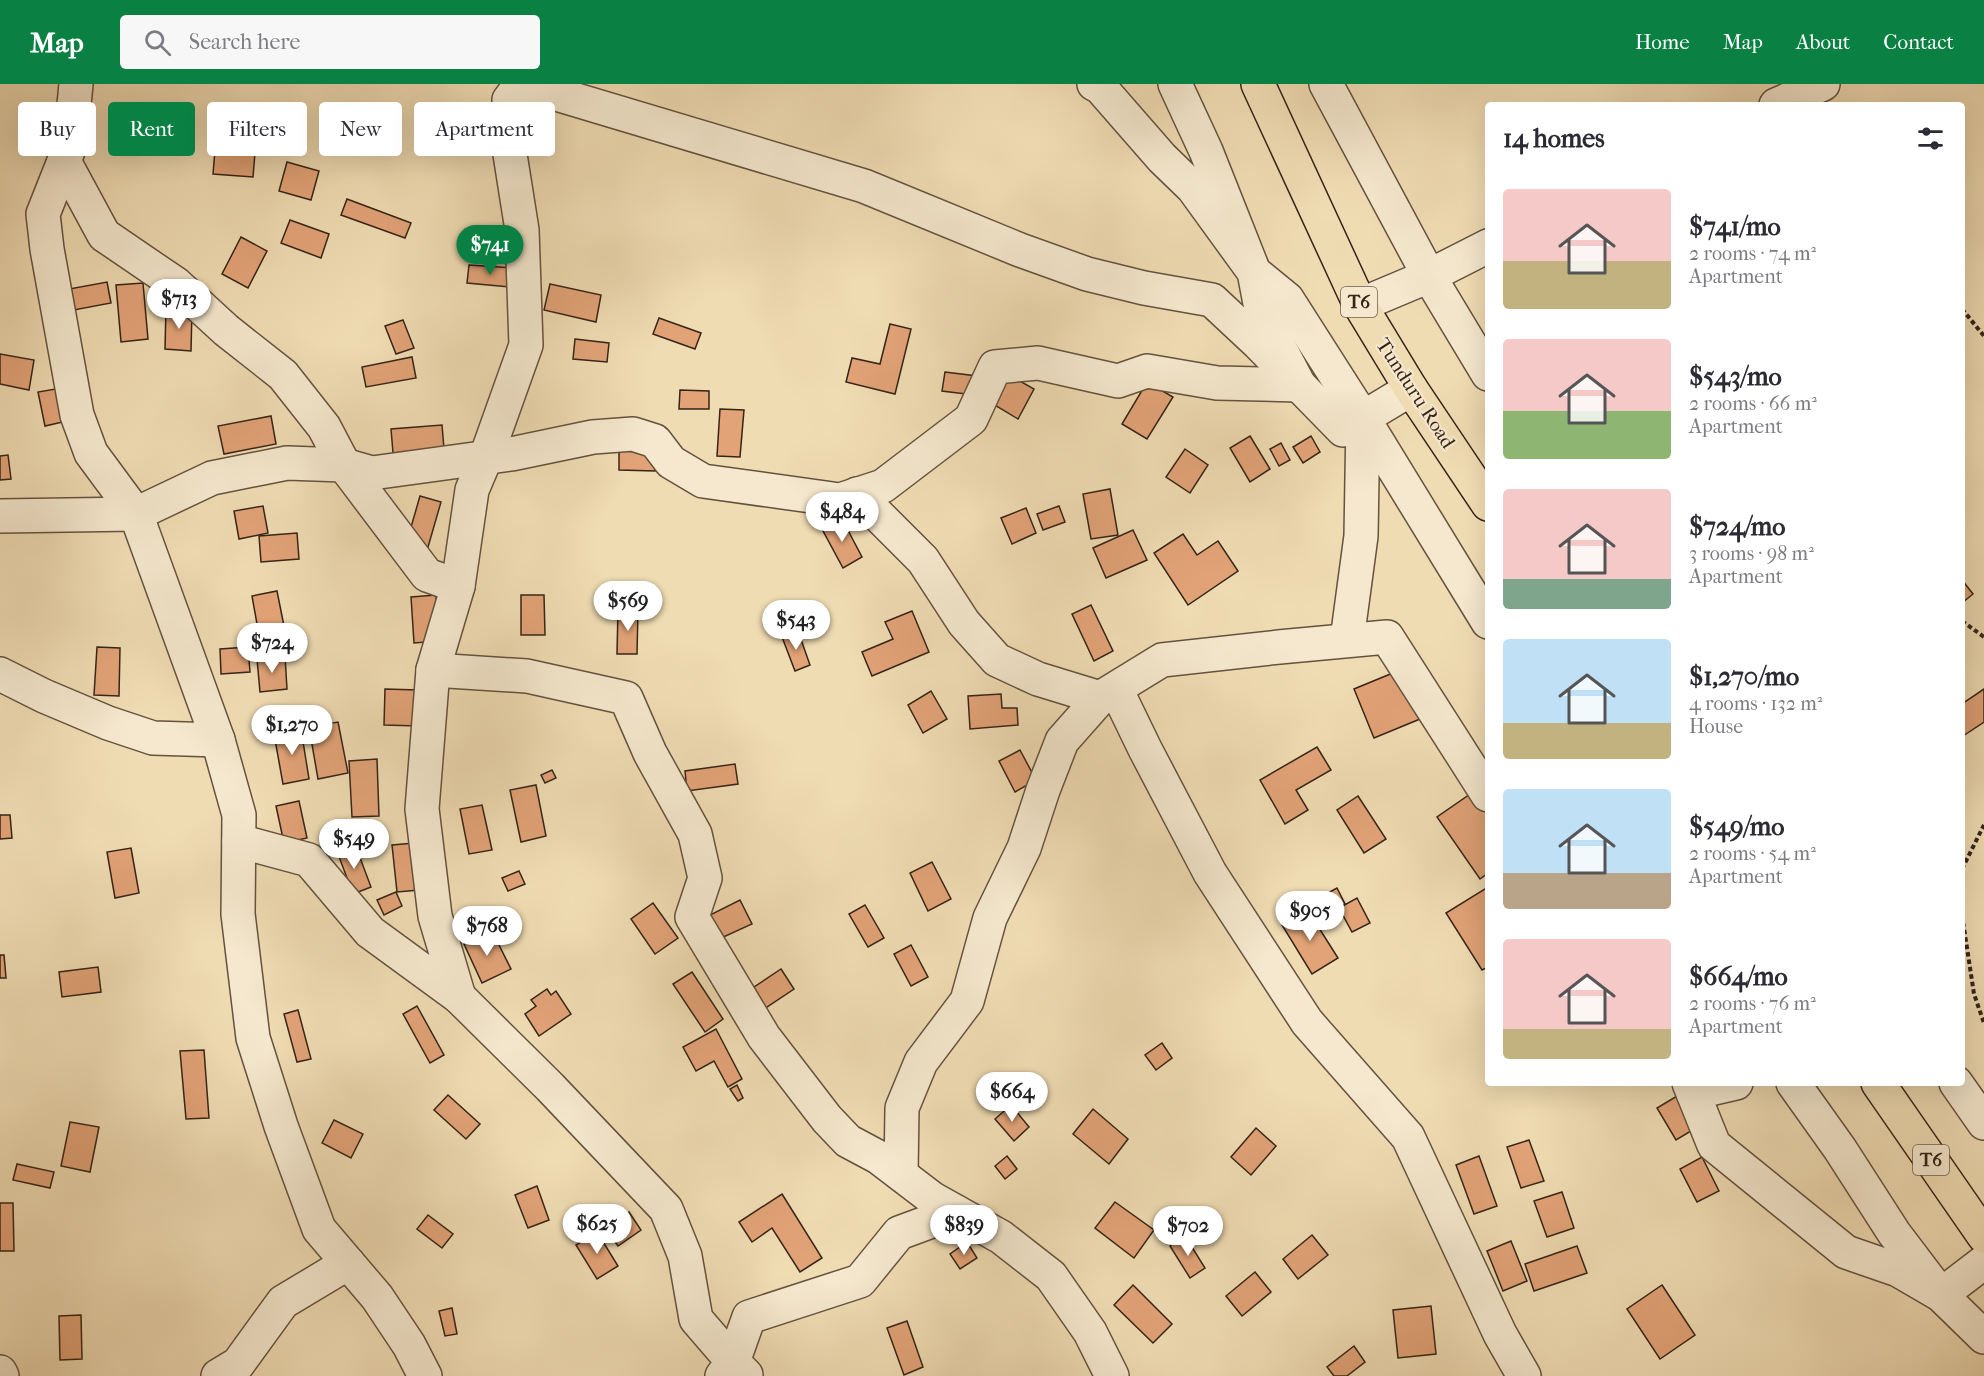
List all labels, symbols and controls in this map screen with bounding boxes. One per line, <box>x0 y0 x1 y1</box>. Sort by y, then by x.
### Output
search box <box>120 15 540 69</box>
text: Map <box>30 26 84 59</box>
icon: search <box>141 26 174 59</box>
text: Search here <box>189 29 300 55</box>
text: Home <box>1635 30 1690 54</box>
text: Map <box>1723 30 1763 54</box>
text: About <box>1796 30 1850 54</box>
text: Contact <box>1883 30 1954 54</box>
chip: Buy <box>18 102 96 156</box>
chip: Rent <box>108 102 195 156</box>
chip: Filters <box>207 102 307 156</box>
chip: New <box>319 102 402 156</box>
chip: Apartment <box>414 102 555 156</box>
icon: filters <box>1914 122 1947 155</box>
text: 14 homes <box>1503 123 1605 154</box>
text: $741/mo <box>1689 211 1781 242</box>
icon: home <box>1551 213 1623 285</box>
pin: $741 <box>454 225 526 276</box>
text: $741 <box>470 233 510 256</box>
text: 2 rooms · 74 m² <box>1689 242 1816 265</box>
text: Apartment <box>1689 265 1783 288</box>
pin: $713 <box>143 279 215 330</box>
text: $713 <box>161 287 197 310</box>
road number: T6 <box>1341 287 1377 317</box>
street label: Tunduru Road <box>1371 334 1460 454</box>
text: $543/mo <box>1689 361 1782 392</box>
icon: home <box>1551 363 1623 435</box>
text: 2 rooms · 66 m² <box>1689 392 1817 415</box>
text: Apartment <box>1689 415 1783 438</box>
pin: $484 <box>806 492 878 543</box>
text: $484 <box>820 500 864 523</box>
text: $724/mo <box>1689 511 1786 542</box>
icon: home <box>1551 513 1623 585</box>
text: 3 rooms · 98 m² <box>1689 542 1814 565</box>
text: Apartment <box>1689 565 1783 588</box>
pin: $569 <box>592 581 664 632</box>
text: $569 <box>608 589 648 612</box>
pin: $543 <box>760 600 832 651</box>
text: $543 <box>776 608 816 631</box>
pin: $724 <box>236 623 308 674</box>
text: $724 <box>251 631 293 654</box>
text: $1,270/mo <box>1689 661 1799 692</box>
icon: home <box>1551 663 1623 735</box>
text: 4 rooms · 132 m² <box>1689 692 1822 715</box>
pin: $1,270 <box>243 705 341 756</box>
text: $1,270 <box>265 713 319 736</box>
text: House <box>1689 715 1743 738</box>
text: $549/mo <box>1689 811 1785 842</box>
icon: home <box>1551 813 1623 885</box>
pin: $549 <box>318 819 390 870</box>
text: $549 <box>333 827 375 850</box>
text: 2 rooms · 54 m² <box>1689 842 1816 865</box>
text: Apartment <box>1689 865 1783 888</box>
pin: $905 <box>1274 891 1346 942</box>
text: $905 <box>1289 899 1331 922</box>
pin: $768 <box>451 906 523 957</box>
text: $768 <box>466 914 508 937</box>
text: $664/mo <box>1689 961 1788 992</box>
icon: home <box>1551 963 1623 1035</box>
text: 2 rooms · 76 m² <box>1689 992 1816 1015</box>
text: Apartment <box>1689 1015 1783 1038</box>
pin: $664 <box>976 1072 1048 1123</box>
text: $664 <box>990 1080 1034 1103</box>
road number: T6 <box>1913 1145 1949 1175</box>
pin: $625 <box>561 1204 633 1255</box>
pin: $839 <box>928 1205 1000 1256</box>
pin: $702 <box>1152 1206 1224 1257</box>
text: $625 <box>577 1212 617 1235</box>
text: $839 <box>944 1213 984 1236</box>
text: $702 <box>1167 1214 1209 1237</box>

